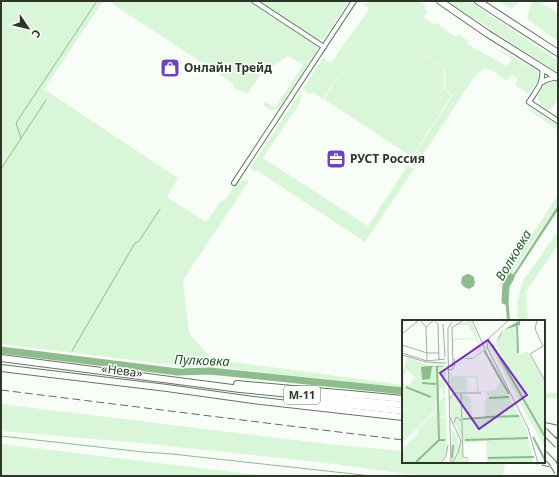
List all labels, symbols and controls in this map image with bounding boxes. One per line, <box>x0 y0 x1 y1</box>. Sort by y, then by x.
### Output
north arrow <box>8 8 48 48</box>
text: С <box>28 27 45 41</box>
shop icon: Онлайн Трейд <box>159 57 181 79</box>
place label: Онлайн Трейд <box>184 59 272 76</box>
office icon: РУСТ Россия <box>325 148 347 170</box>
place label: РУСТ Россия <box>350 150 425 167</box>
water label: Волковка <box>491 226 536 284</box>
inset map <box>402 320 545 463</box>
water label: Пулковка <box>174 350 231 370</box>
street label: «Нева» <box>101 360 144 381</box>
road number: М-11 <box>284 386 320 404</box>

